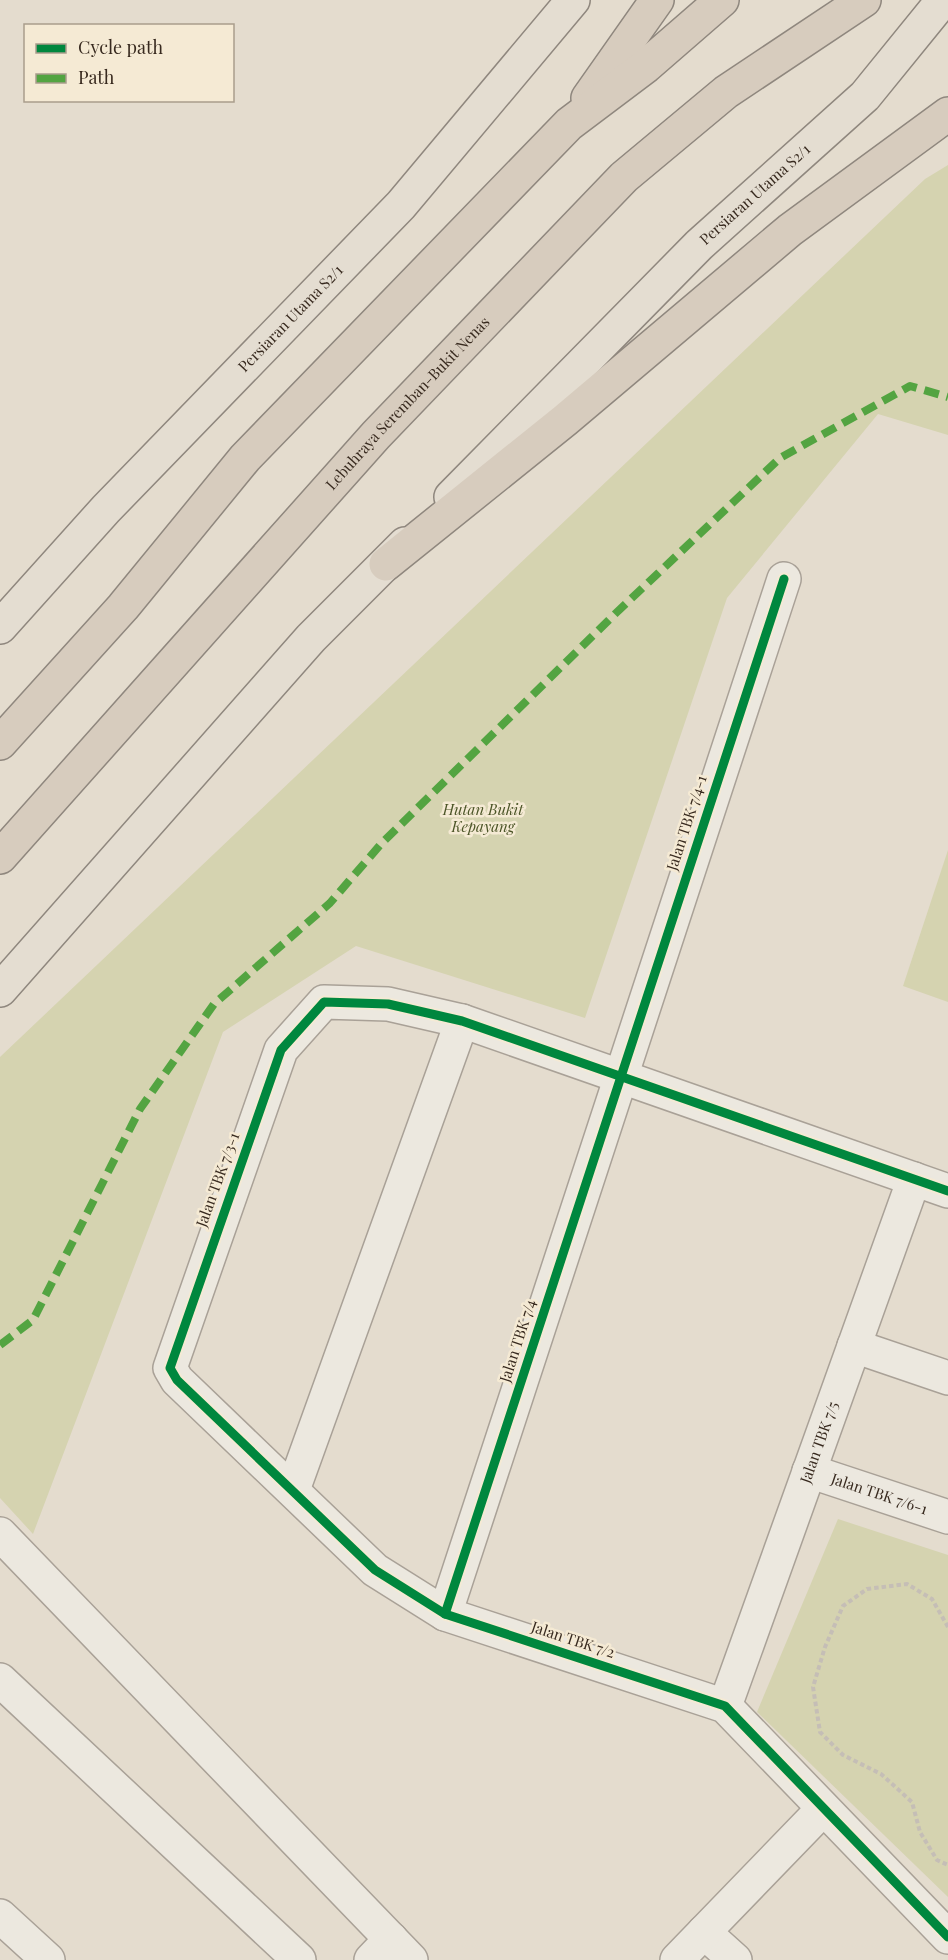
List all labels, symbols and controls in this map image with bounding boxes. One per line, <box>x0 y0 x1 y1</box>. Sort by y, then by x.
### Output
legend <box>24 24 234 102</box>
text: Cycle path <box>78 35 163 59</box>
text: Path <box>78 65 115 89</box>
street label: Persiaran Utama S2/1 <box>695 139 814 249</box>
street label: Persiaran Utama S2/1 <box>233 260 347 376</box>
street label: Lebuhraya Seremban-Bukit Nenas <box>321 312 494 494</box>
street label: Jalan TBK 7/4-1 <box>661 772 711 874</box>
park label: Hutan Bukit Kepayang <box>442 799 524 836</box>
street label: Jalan TBK 7/3-1 <box>190 1129 244 1231</box>
street label: Jalan TBK 7/4 <box>494 1297 540 1386</box>
street label: Jalan TBK 7/5 <box>794 1398 842 1487</box>
street label: Jalan TBK 7/6-1 <box>828 1468 931 1519</box>
street label: Jalan TBK 7/2 <box>528 1616 618 1662</box>

